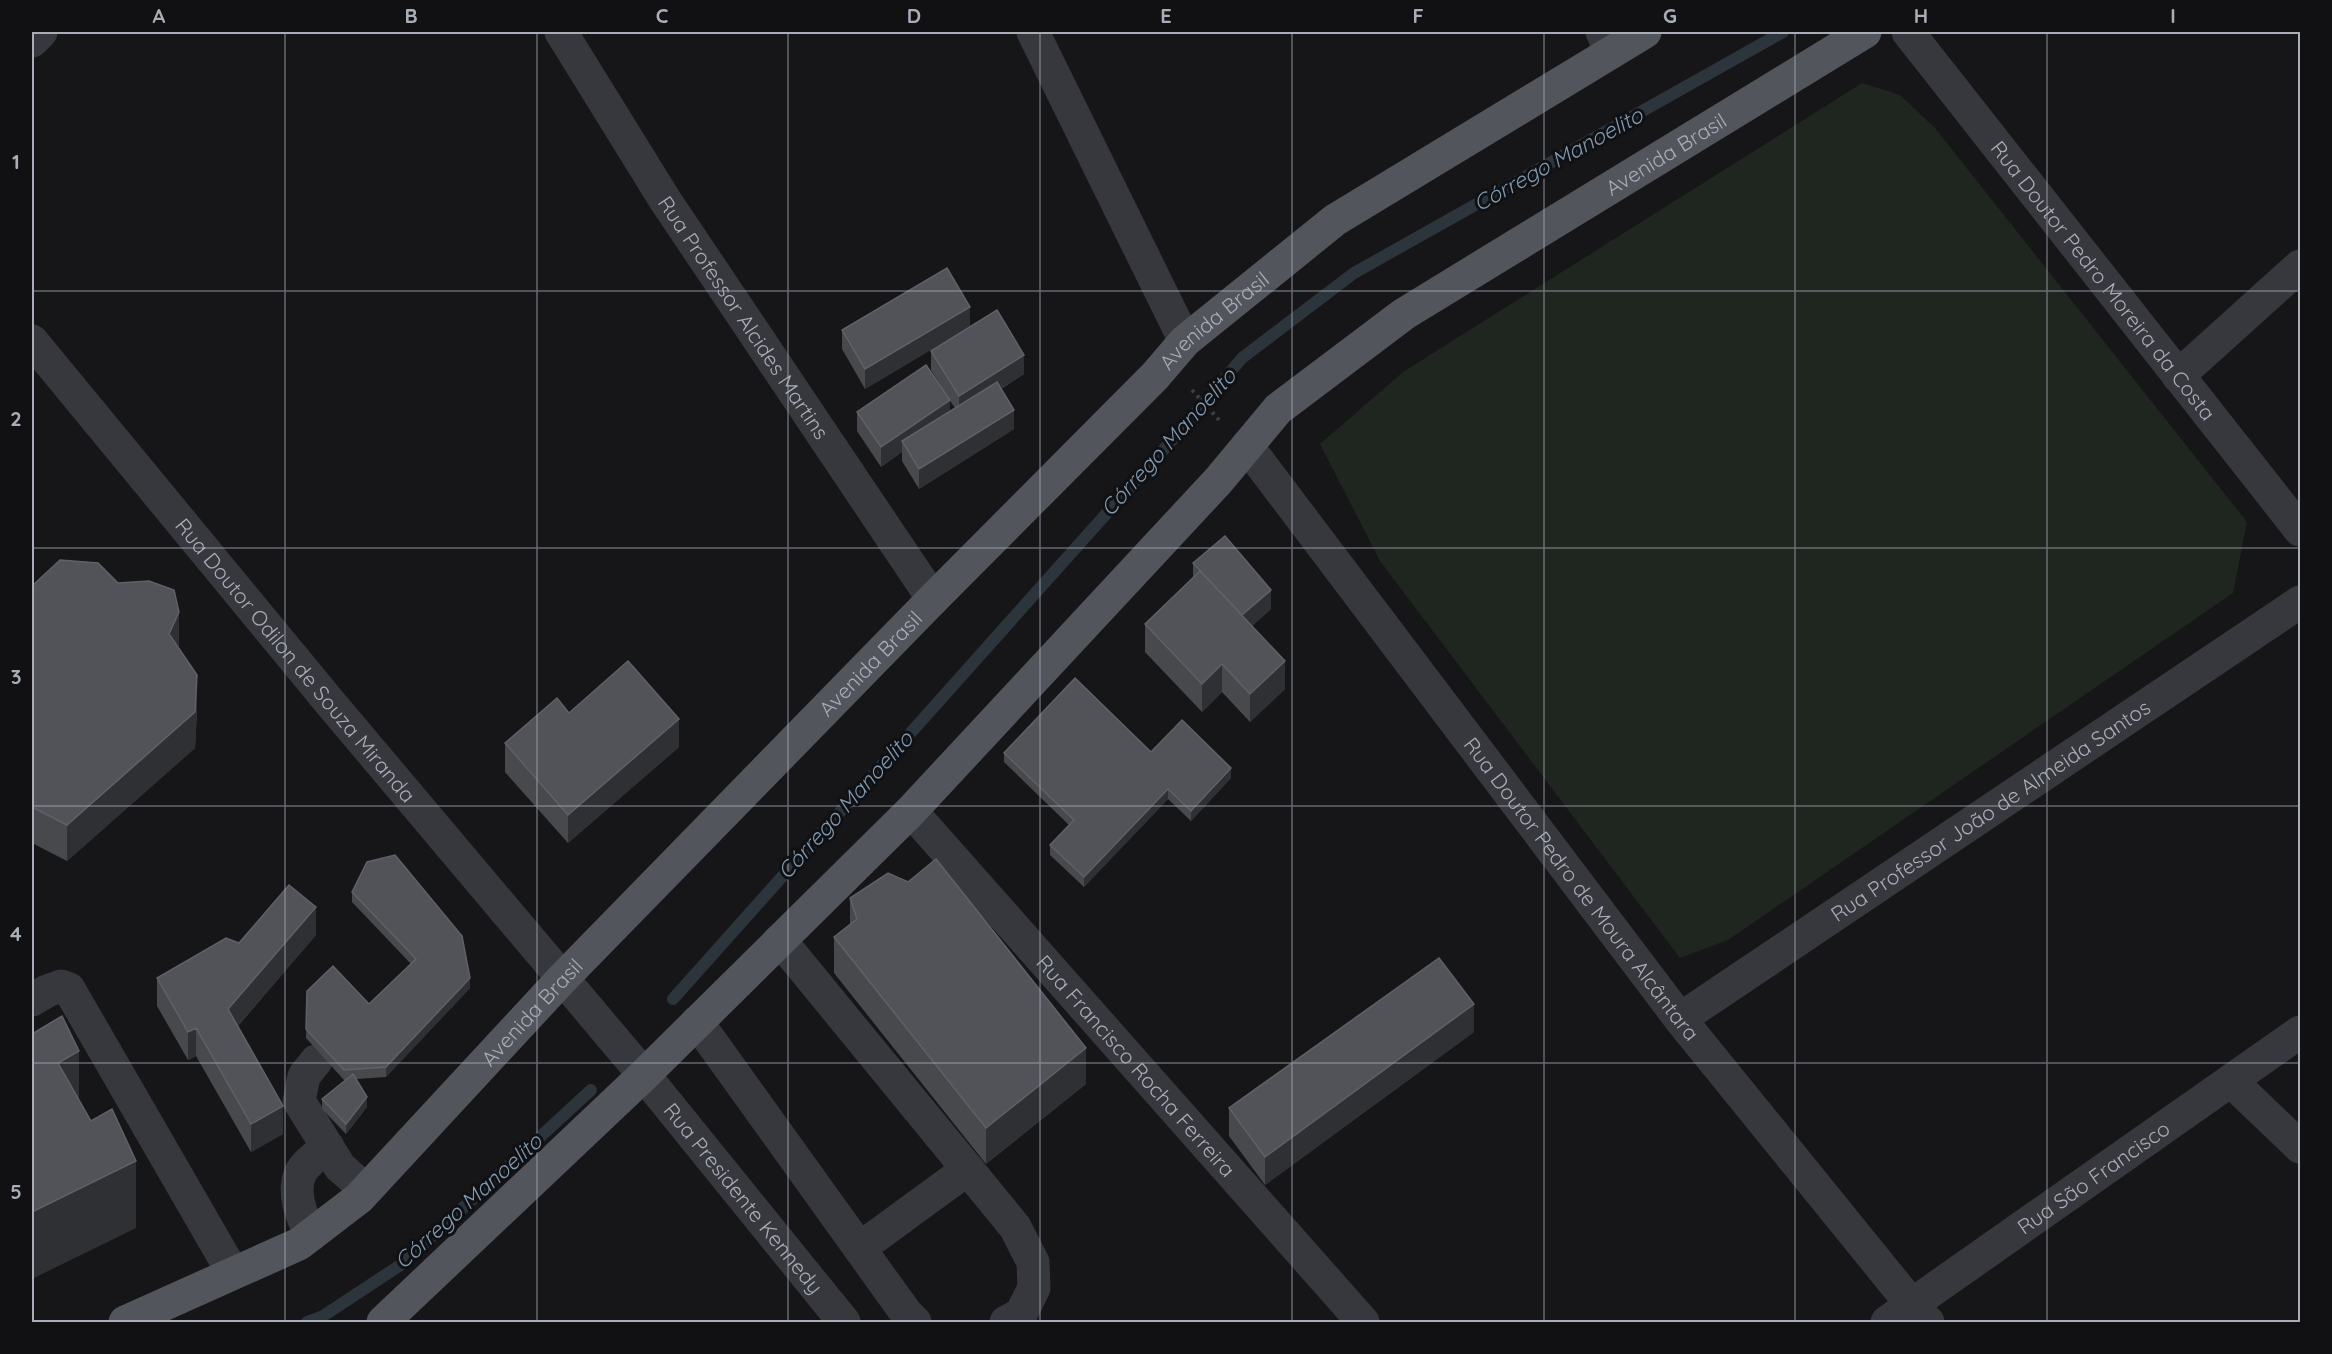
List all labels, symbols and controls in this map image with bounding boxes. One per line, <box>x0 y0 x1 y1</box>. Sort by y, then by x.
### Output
text: A <box>153 3 166 28</box>
text: B <box>404 3 418 28</box>
text: C <box>656 3 669 28</box>
text: D <box>907 3 921 28</box>
text: E <box>1160 3 1172 28</box>
text: F <box>1412 3 1424 28</box>
text: G <box>1663 3 1677 28</box>
text: H <box>1914 3 1928 28</box>
text: I <box>2170 3 2176 28</box>
water label: Córrego Manoelito <box>1468 100 1649 217</box>
street label: Avenida Brasil <box>1601 107 1731 201</box>
street label: Rua Doutor Pedro Moreira da Costa <box>1985 135 2221 425</box>
text: 1 <box>12 149 20 174</box>
street label: Rua Professor Alcides Martins <box>653 191 835 444</box>
street label: Avenida Brasil <box>1153 266 1274 375</box>
water label: Córrego Manoelito <box>1094 361 1243 522</box>
text: 2 <box>10 406 22 431</box>
street label: Rua Doutor Odilon de Souza Miranda <box>170 513 421 808</box>
street label: Avenida Brasil <box>813 605 927 722</box>
text: 3 <box>11 664 21 689</box>
street label: Rua Professor João de Almeida Santos <box>1826 694 2155 927</box>
water label: Córrego Manoelito <box>771 724 920 885</box>
street label: Rua Doutor Pedro de Moura Alcântara <box>1459 732 1705 1046</box>
text: 4 <box>10 921 22 946</box>
street label: Rua Francisco Rocha Ferreira <box>1031 949 1241 1182</box>
street label: Avenida Brasil <box>475 953 588 1071</box>
street label: Rua Presidente Kennedy <box>658 1097 829 1299</box>
street label: Rua São Francisco <box>2012 1115 2175 1240</box>
water label: Córrego Manoelito <box>388 1126 549 1275</box>
text: 5 <box>10 1179 22 1204</box>

